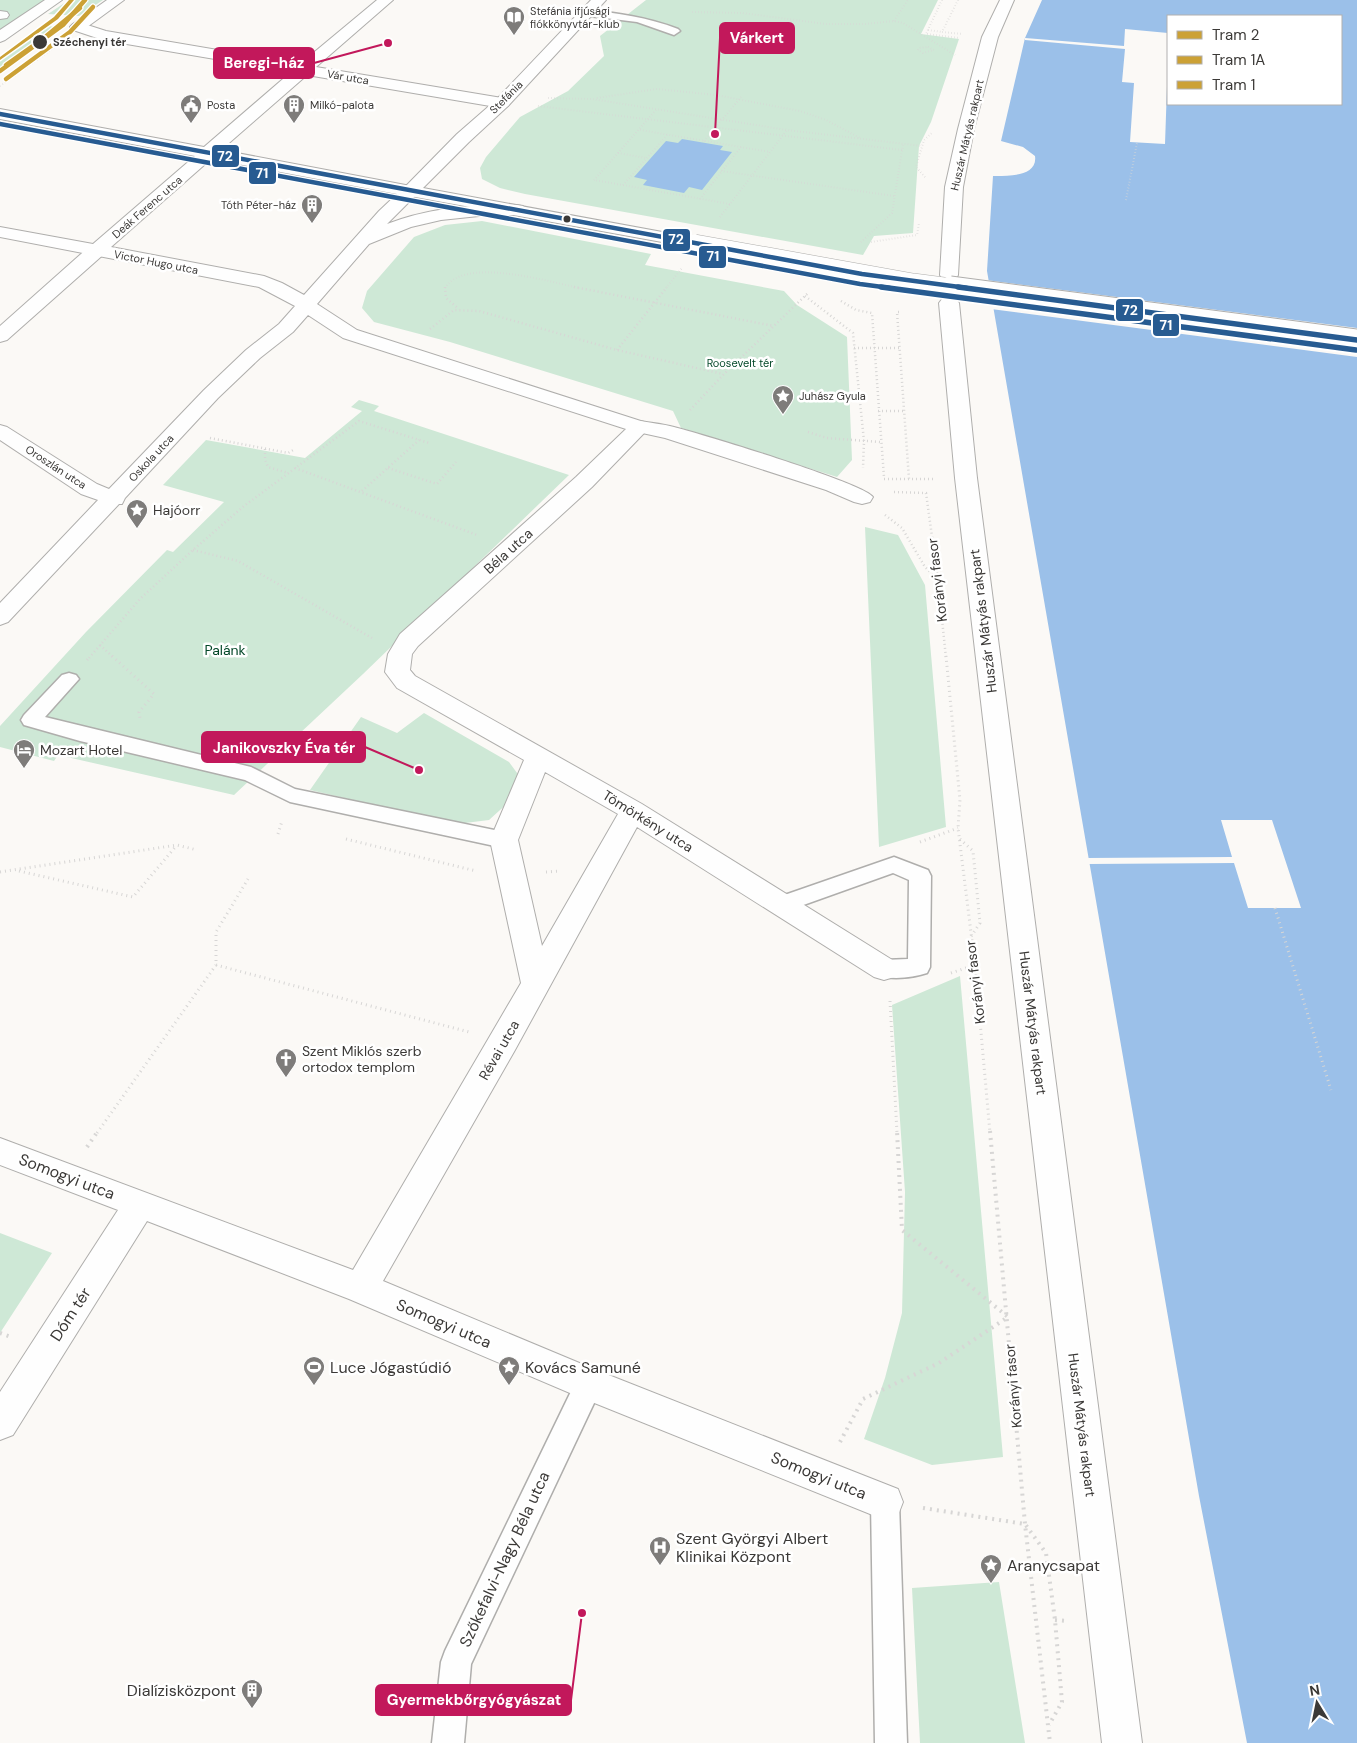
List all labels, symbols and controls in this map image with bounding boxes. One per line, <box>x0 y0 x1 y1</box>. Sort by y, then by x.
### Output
place label: Stefánia ifjúsági fiókkönyvtár-klub <box>530 4 620 31</box>
library icon: Stefánia ifjúsági fiókkönyvtár-klub <box>502 5 526 36</box>
legend <box>1167 15 1342 105</box>
callout: Várkert <box>720 23 794 53</box>
text: Tram 2 <box>1212 25 1259 45</box>
text: Várkert <box>730 28 784 48</box>
marker: Széchenyi tér <box>31 33 49 51</box>
place label: Széchenyi tér <box>53 35 127 49</box>
callout: Beregi-ház <box>214 48 314 78</box>
text: Tram 1A <box>1212 50 1265 70</box>
text: Beregi-ház <box>224 53 304 73</box>
street label: Vár utca <box>326 66 370 88</box>
text: Tram 1 <box>1212 75 1255 95</box>
street label: Stefánia <box>486 77 526 117</box>
street label: Huszár Mátyás rakpart <box>947 78 987 192</box>
public building icon: Posta <box>179 93 203 124</box>
building icon: Milkó-palota <box>282 93 306 124</box>
place label: Posta <box>207 98 235 112</box>
place label: Milkó-palota <box>310 98 374 112</box>
line badge: 72 <box>211 144 240 168</box>
text: 72 <box>217 147 233 165</box>
line badge: 71 <box>248 161 277 185</box>
text: 71 <box>256 164 268 182</box>
street label: Deák Ferenc utca <box>109 173 185 241</box>
building icon: Tóth Péter-ház <box>300 193 324 224</box>
place label: Tóth Péter-ház <box>221 198 296 212</box>
unlabelled marker <box>562 214 572 224</box>
line badge: 72 <box>662 228 691 252</box>
text: 72 <box>668 230 684 248</box>
line badge: 71 <box>698 245 727 269</box>
street label: Victor Hugo utca <box>113 247 199 277</box>
text: 71 <box>707 247 719 265</box>
line badge: 72 <box>1115 298 1144 322</box>
text: 72 <box>1122 301 1138 319</box>
line badge: 71 <box>1152 313 1180 337</box>
text: 71 <box>1160 316 1172 334</box>
park label: Roosevelt tér <box>707 356 773 370</box>
place icon: Juhász Gyula <box>771 384 795 415</box>
place label: Juhász Gyula <box>799 389 866 403</box>
street label: Oskola utca <box>125 431 177 485</box>
street label: Oroszlán utca <box>23 442 89 492</box>
place icon: Hajóorr <box>125 498 149 529</box>
place label: Hajóorr <box>153 501 201 519</box>
street label: Béla utca <box>480 524 536 578</box>
street label: Korányi fasor <box>923 537 951 623</box>
street label: Huszár Mátyás rakpart <box>965 548 1001 694</box>
park label: Palánk <box>204 641 246 659</box>
callout: Janikovszky Éva tér <box>202 732 365 762</box>
hotel icon: Mozart Hotel <box>12 738 36 769</box>
text: Janikovszky Éva tér <box>213 738 355 758</box>
place label: Mozart Hotel <box>40 741 122 759</box>
street label: Tömörkény utca <box>599 786 697 856</box>
street label: Korányi fasor <box>961 939 989 1025</box>
street label: Huszár Mátyás rakpart <box>1015 950 1051 1096</box>
street label: Révai utca <box>475 1017 523 1083</box>
place label: Szent Miklós szerb ortodox templom <box>302 1042 422 1076</box>
church icon: Szent Miklós szerb ortodox templom <box>274 1047 298 1078</box>
street label: Somogyi utca <box>16 1149 118 1204</box>
street label: Dóm tér <box>45 1283 96 1345</box>
street label: Somogyi utca <box>393 1294 494 1353</box>
street label: Korányi fasor <box>1000 1343 1026 1429</box>
street label: Huszár Mátyás rakpart <box>1064 1352 1100 1498</box>
sports icon: Luce Jógastúdió <box>302 1355 326 1386</box>
place icon: Kovács Samuné <box>497 1355 521 1386</box>
place label: Luce Jógastúdió <box>330 1357 451 1378</box>
place label: Kovács Samuné <box>525 1357 641 1378</box>
street label: Somogyi utca <box>768 1447 870 1504</box>
street label: Szőkefalvi-Nagy Béla utca <box>455 1468 554 1650</box>
place label: Szent Györgyi Albert Klinikai Központ <box>676 1528 828 1567</box>
hospital icon: Szent Györgyi Albert Klinikai Központ <box>648 1535 672 1566</box>
place icon: Aranycsapat <box>979 1553 1003 1584</box>
place label: Aranycsapat <box>1007 1555 1100 1576</box>
building icon: Dialízisközpont <box>240 1678 264 1709</box>
north arrow <box>1292 1678 1342 1728</box>
place label: Dialízisközpont <box>127 1680 236 1701</box>
text: N <box>1308 1680 1321 1700</box>
callout: Gyermekbőrgyógyászat <box>376 1685 571 1715</box>
text: Gyermekbőrgyógyászat <box>387 1690 561 1710</box>

